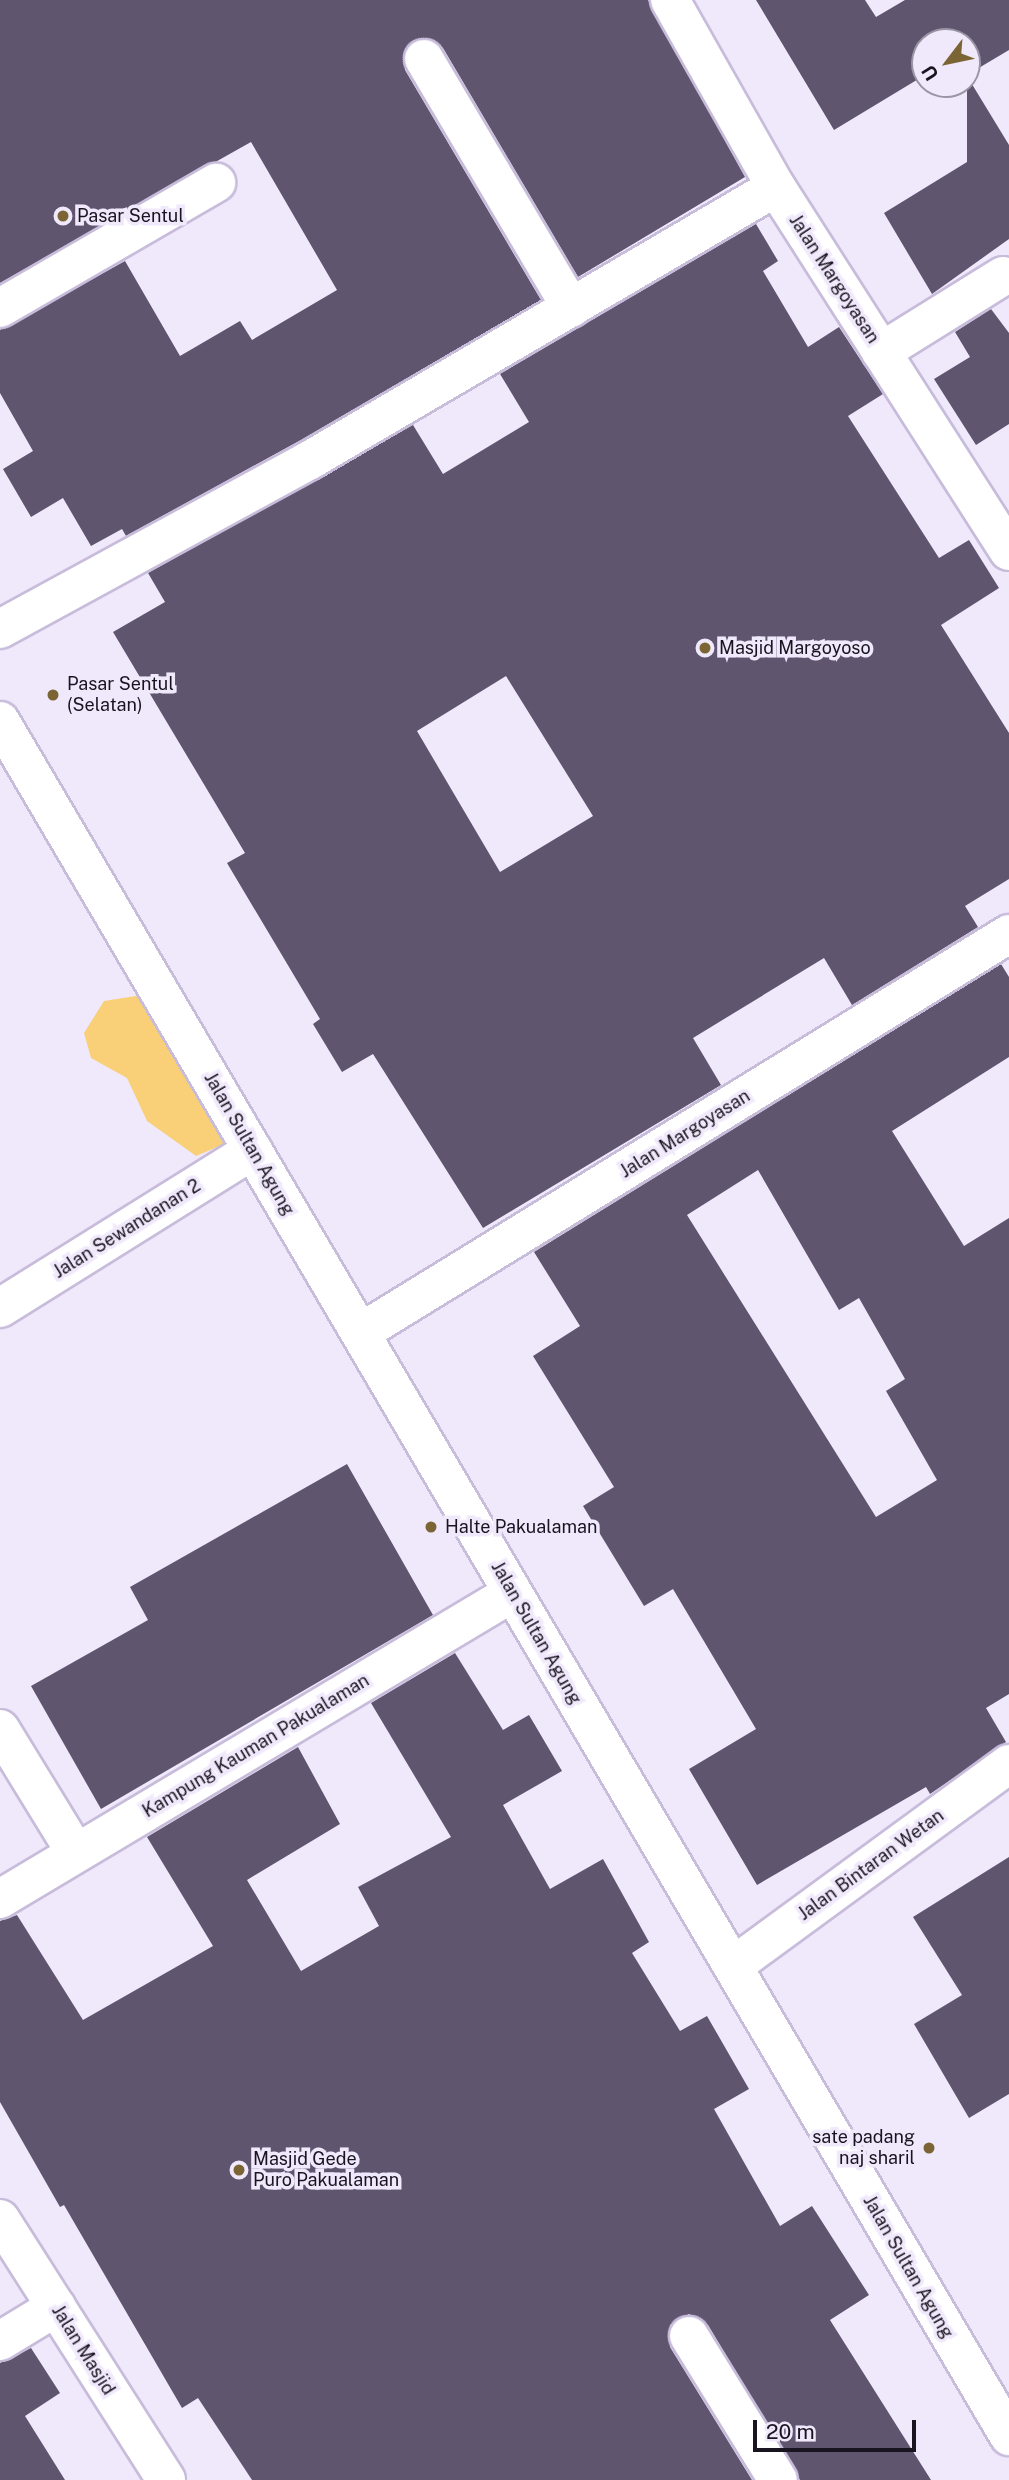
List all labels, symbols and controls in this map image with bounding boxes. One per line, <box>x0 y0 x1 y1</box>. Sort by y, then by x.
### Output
north arrow <box>911 28 981 98</box>
text: U <box>917 61 943 85</box>
place label: Pasar Sentul <box>77 205 184 227</box>
marker: Pasar Sentul <box>55 208 71 224</box>
street label: Jalan Margoyasan <box>784 211 884 347</box>
place label: Masjid Margoyoso <box>719 637 871 659</box>
marker: Masjid Margoyoso <box>697 640 713 656</box>
place label: Pasar Sentul (Selatan) <box>67 674 174 716</box>
marker: Pasar Sentul (Selatan) <box>45 687 61 703</box>
street label: Jalan Sultan Agung <box>199 1069 299 1219</box>
street label: Jalan Margoyasan <box>616 1085 754 1183</box>
street label: Jalan Sewandanan 2 <box>49 1175 205 1283</box>
place label: Halte Pakualaman <box>445 1516 598 1538</box>
marker: Halte Pakualaman <box>423 1519 439 1535</box>
street label: Jalan Sultan Agung <box>486 1558 586 1708</box>
street label: Kampung Kauman Pakualaman <box>139 1670 373 1822</box>
street label: Jalan Bintaran Wetan <box>794 1805 948 1925</box>
place label: sate padang naj sharil <box>812 2127 915 2170</box>
marker: sate padang naj sharil <box>921 2140 937 2156</box>
place label: Masjid Gede Puro Pakualaman <box>253 2149 399 2192</box>
marker: Masjid Gede Puro Pakualaman <box>231 2162 247 2178</box>
street label: Jalan Sultan Agung <box>858 2192 958 2342</box>
street label: Jalan Masjid <box>47 2301 119 2399</box>
scale bar <box>757 2406 920 2450</box>
text: 20 m <box>766 2419 815 2444</box>

